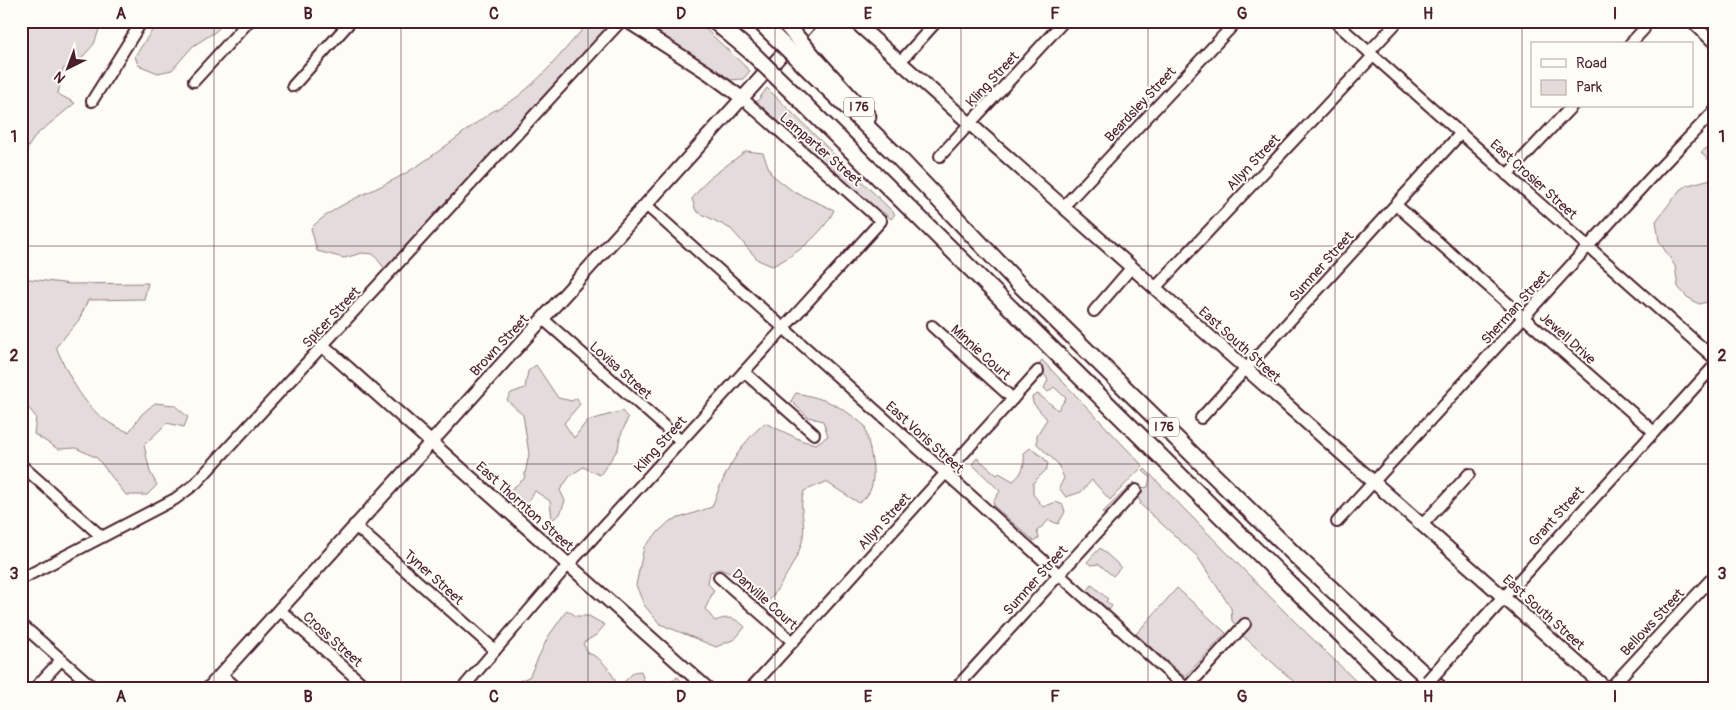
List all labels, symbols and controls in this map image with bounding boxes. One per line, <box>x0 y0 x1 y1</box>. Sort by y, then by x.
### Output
text: A <box>116 4 127 24</box>
text: B <box>303 4 313 24</box>
text: C <box>489 4 499 24</box>
text: D <box>676 4 686 24</box>
text: E <box>864 4 873 24</box>
text: F <box>1050 4 1060 24</box>
text: G <box>1237 4 1248 24</box>
text: H <box>1423 4 1433 24</box>
text: I <box>1613 4 1617 24</box>
north arrow <box>42 42 92 92</box>
legend <box>1531 42 1694 108</box>
street label: Kling Street <box>962 48 1023 111</box>
text: Road <box>1576 54 1607 73</box>
street label: Beardsley Street <box>1101 63 1180 145</box>
text: N <box>50 68 69 87</box>
text: Park <box>1576 78 1603 97</box>
road number: I 76 <box>844 98 874 116</box>
street label: Lamparter Street <box>776 109 866 190</box>
text: 1 <box>11 127 17 147</box>
text: 1 <box>1719 127 1725 147</box>
street label: Allyn Street <box>1223 130 1284 194</box>
street label: East Crosier Street <box>1487 136 1581 223</box>
street label: Sumner Street <box>1286 228 1357 305</box>
street label: Sherman Street <box>1478 266 1553 348</box>
street label: Spicer Street <box>299 283 364 351</box>
street label: East South Street <box>1195 303 1285 386</box>
street label: Jewell Drive <box>1536 309 1599 368</box>
street label: Brown Street <box>466 311 533 380</box>
street label: Minnie Court <box>947 321 1014 384</box>
street label: Lovisa Street <box>586 338 656 403</box>
text: 2 <box>10 346 19 366</box>
text: 2 <box>1718 346 1727 366</box>
street label: East Voris Street <box>882 398 968 477</box>
street label: Kling Street <box>631 412 690 476</box>
road number: I 76 <box>1149 418 1179 437</box>
street label: East Thornton Street <box>472 458 577 555</box>
street label: Grant Street <box>1525 483 1588 550</box>
street label: Allyn Street <box>854 489 915 553</box>
street label: Sumner Street <box>1000 542 1071 619</box>
street label: Tyner Street <box>400 546 467 609</box>
text: 3 <box>10 564 19 584</box>
text: 3 <box>1718 564 1727 584</box>
street label: Danville Court <box>728 566 801 633</box>
street label: East South Street <box>1499 571 1589 654</box>
street label: Bellows Street <box>1617 585 1688 659</box>
street label: Cross Street <box>299 608 366 671</box>
text: A <box>116 687 127 707</box>
text: B <box>303 687 313 707</box>
text: C <box>489 687 499 707</box>
text: D <box>676 687 686 707</box>
text: E <box>864 687 873 707</box>
text: F <box>1050 687 1060 707</box>
text: G <box>1237 687 1248 707</box>
text: H <box>1423 687 1433 707</box>
text: I <box>1613 687 1617 707</box>

